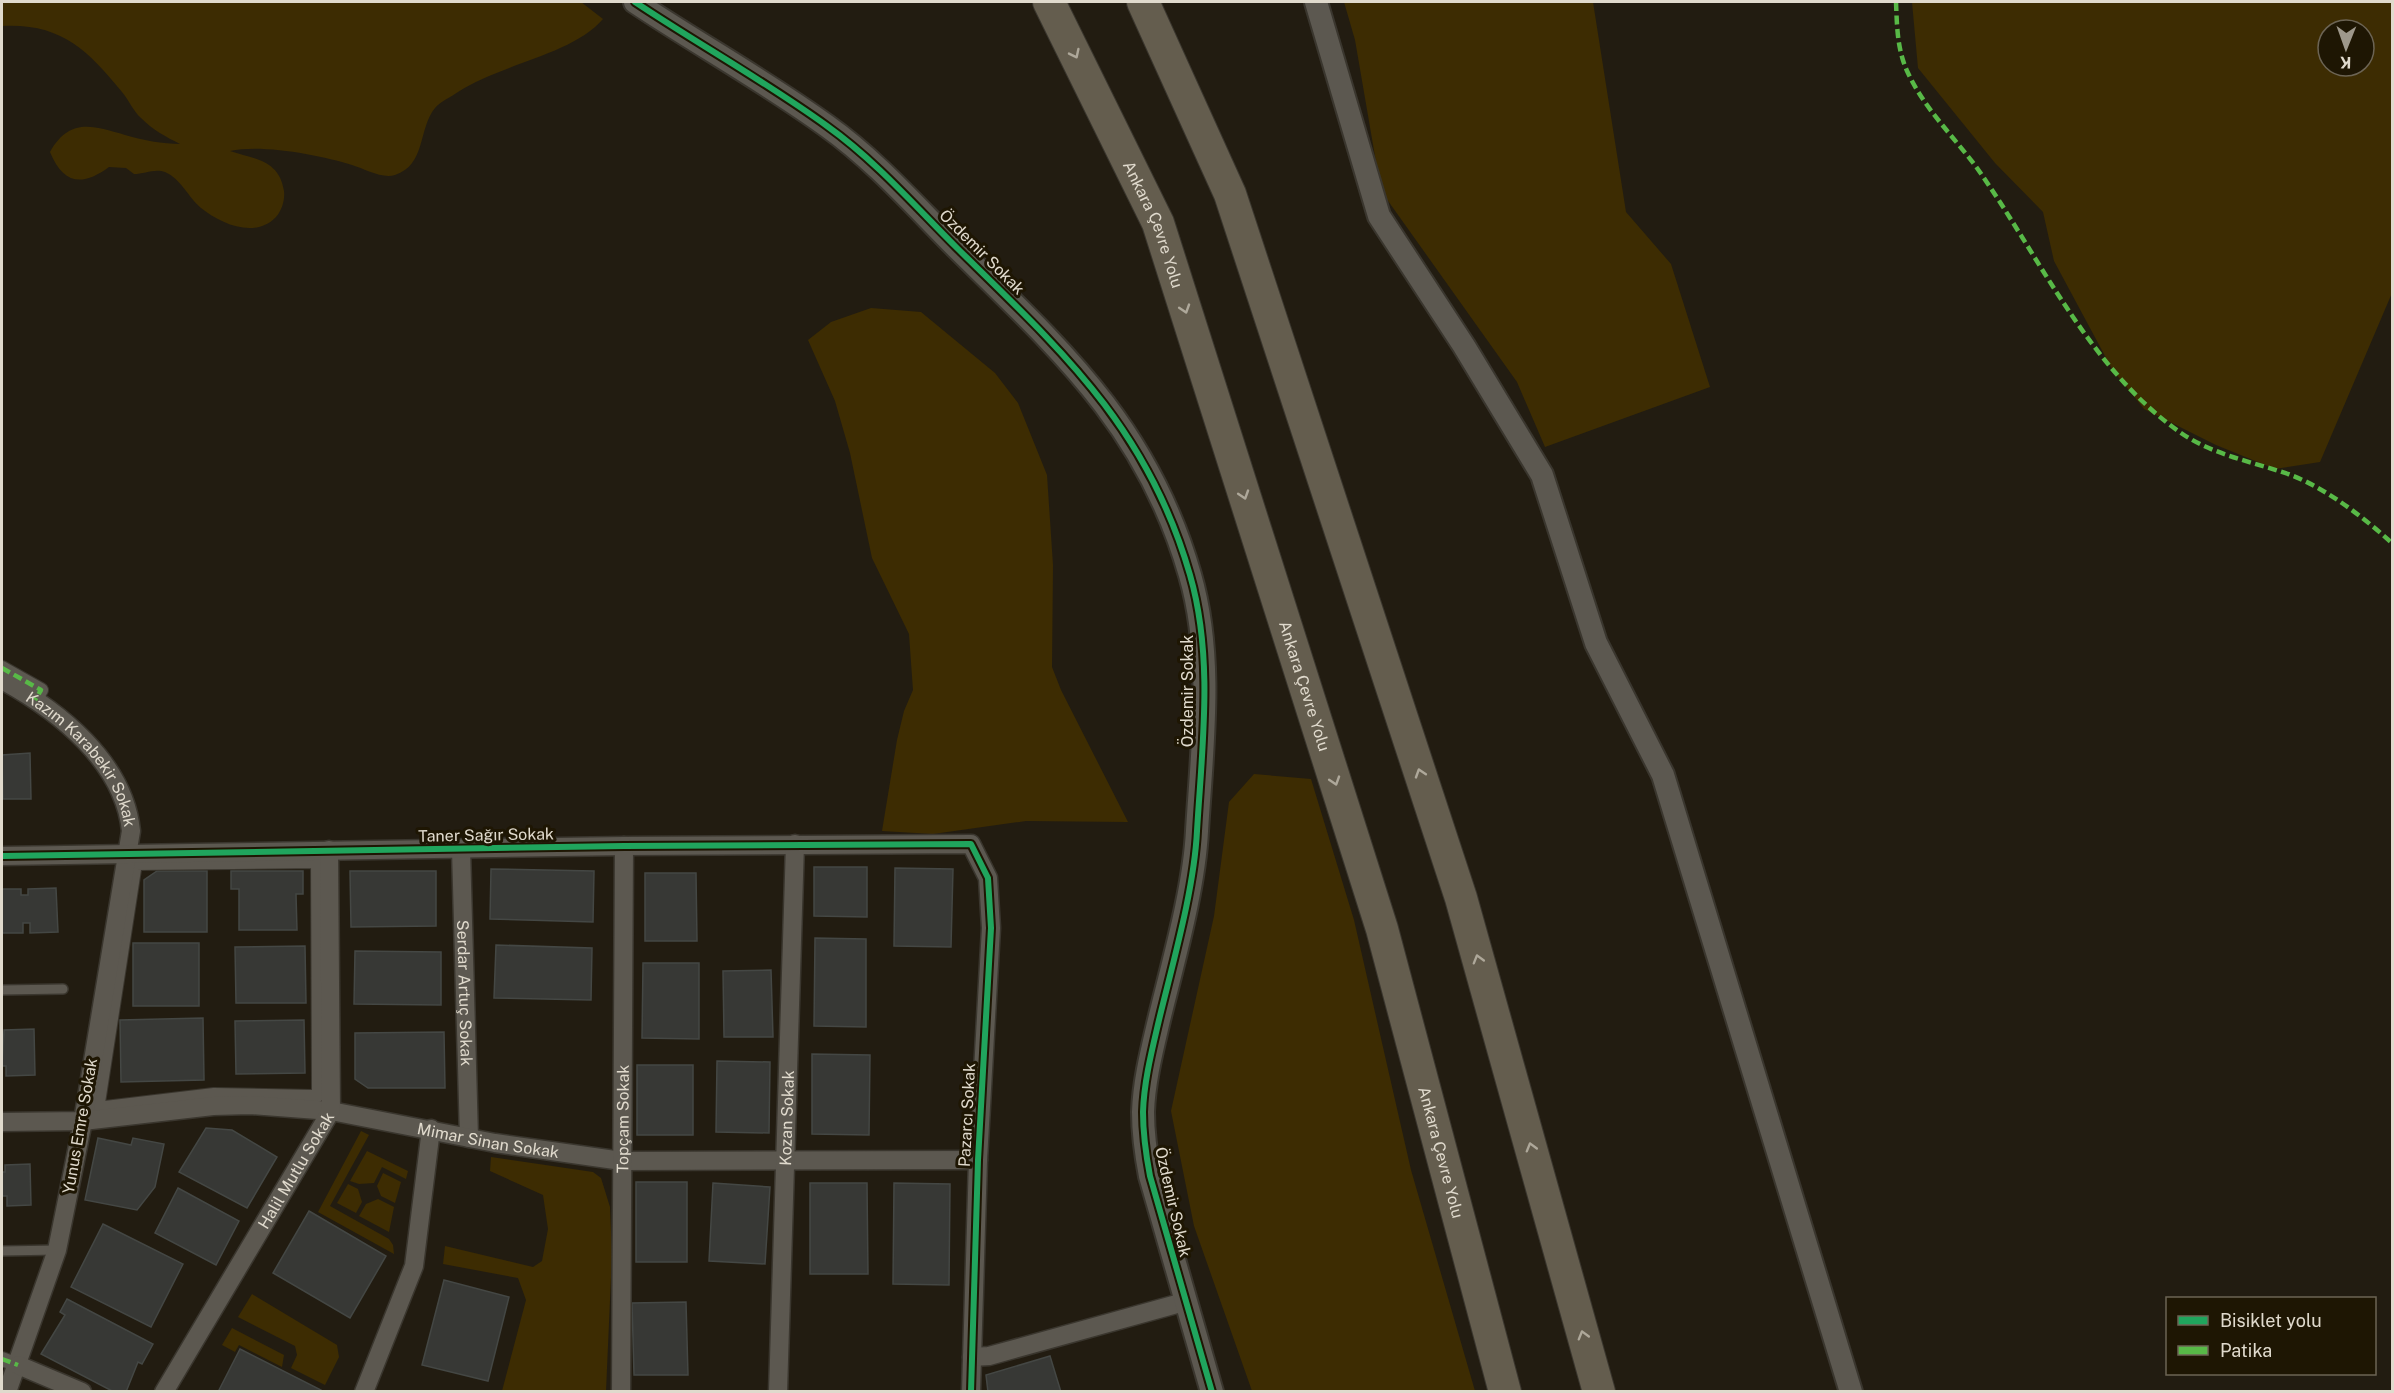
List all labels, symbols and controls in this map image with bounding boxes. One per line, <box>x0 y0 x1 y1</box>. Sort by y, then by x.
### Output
north arrow <box>2316 18 2376 78</box>
one-way arrow <box>1067 48 1079 59</box>
text: K <box>2339 53 2352 72</box>
street label: Ankara Çevre Yolu <box>1119 158 1187 290</box>
street label: Özdemir Sokak <box>936 205 1029 298</box>
one-way arrow <box>1178 303 1191 314</box>
one-way arrow <box>1237 489 1250 500</box>
street label: Ankara Çevre Yolu <box>1275 618 1334 753</box>
street label: Özdemir Sokak <box>1177 635 1197 747</box>
street label: Kazım Karabekir Sokak <box>23 687 140 828</box>
one-way arrow <box>1415 768 1428 779</box>
one-way arrow <box>1328 775 1340 786</box>
street label: Taner Sağır Sokak <box>418 824 554 846</box>
street label: Serdar Artuç Sokak <box>453 920 477 1066</box>
one-way arrow <box>1473 955 1486 965</box>
street label: Yunus Emre Sokak <box>59 1057 101 1195</box>
street label: Pazarcı Sokak <box>955 1062 979 1168</box>
street label: Topçam Sokak <box>613 1065 632 1173</box>
street label: Kozan Sokak <box>776 1070 797 1166</box>
street label: Ankara Çevre Yolu <box>1415 1084 1468 1220</box>
street label: Halil Mutlu Sokak <box>254 1108 338 1232</box>
street label: Mimar Sinan Sokak <box>416 1119 560 1161</box>
one-way arrow <box>1526 1142 1538 1153</box>
street label: Özdemir Sokak <box>1151 1145 1196 1259</box>
legend <box>2166 1297 2376 1375</box>
text: Bisiklet yolu <box>2220 1310 2322 1331</box>
one-way arrow <box>1578 1330 1590 1341</box>
text: Patika <box>2220 1340 2272 1361</box>

